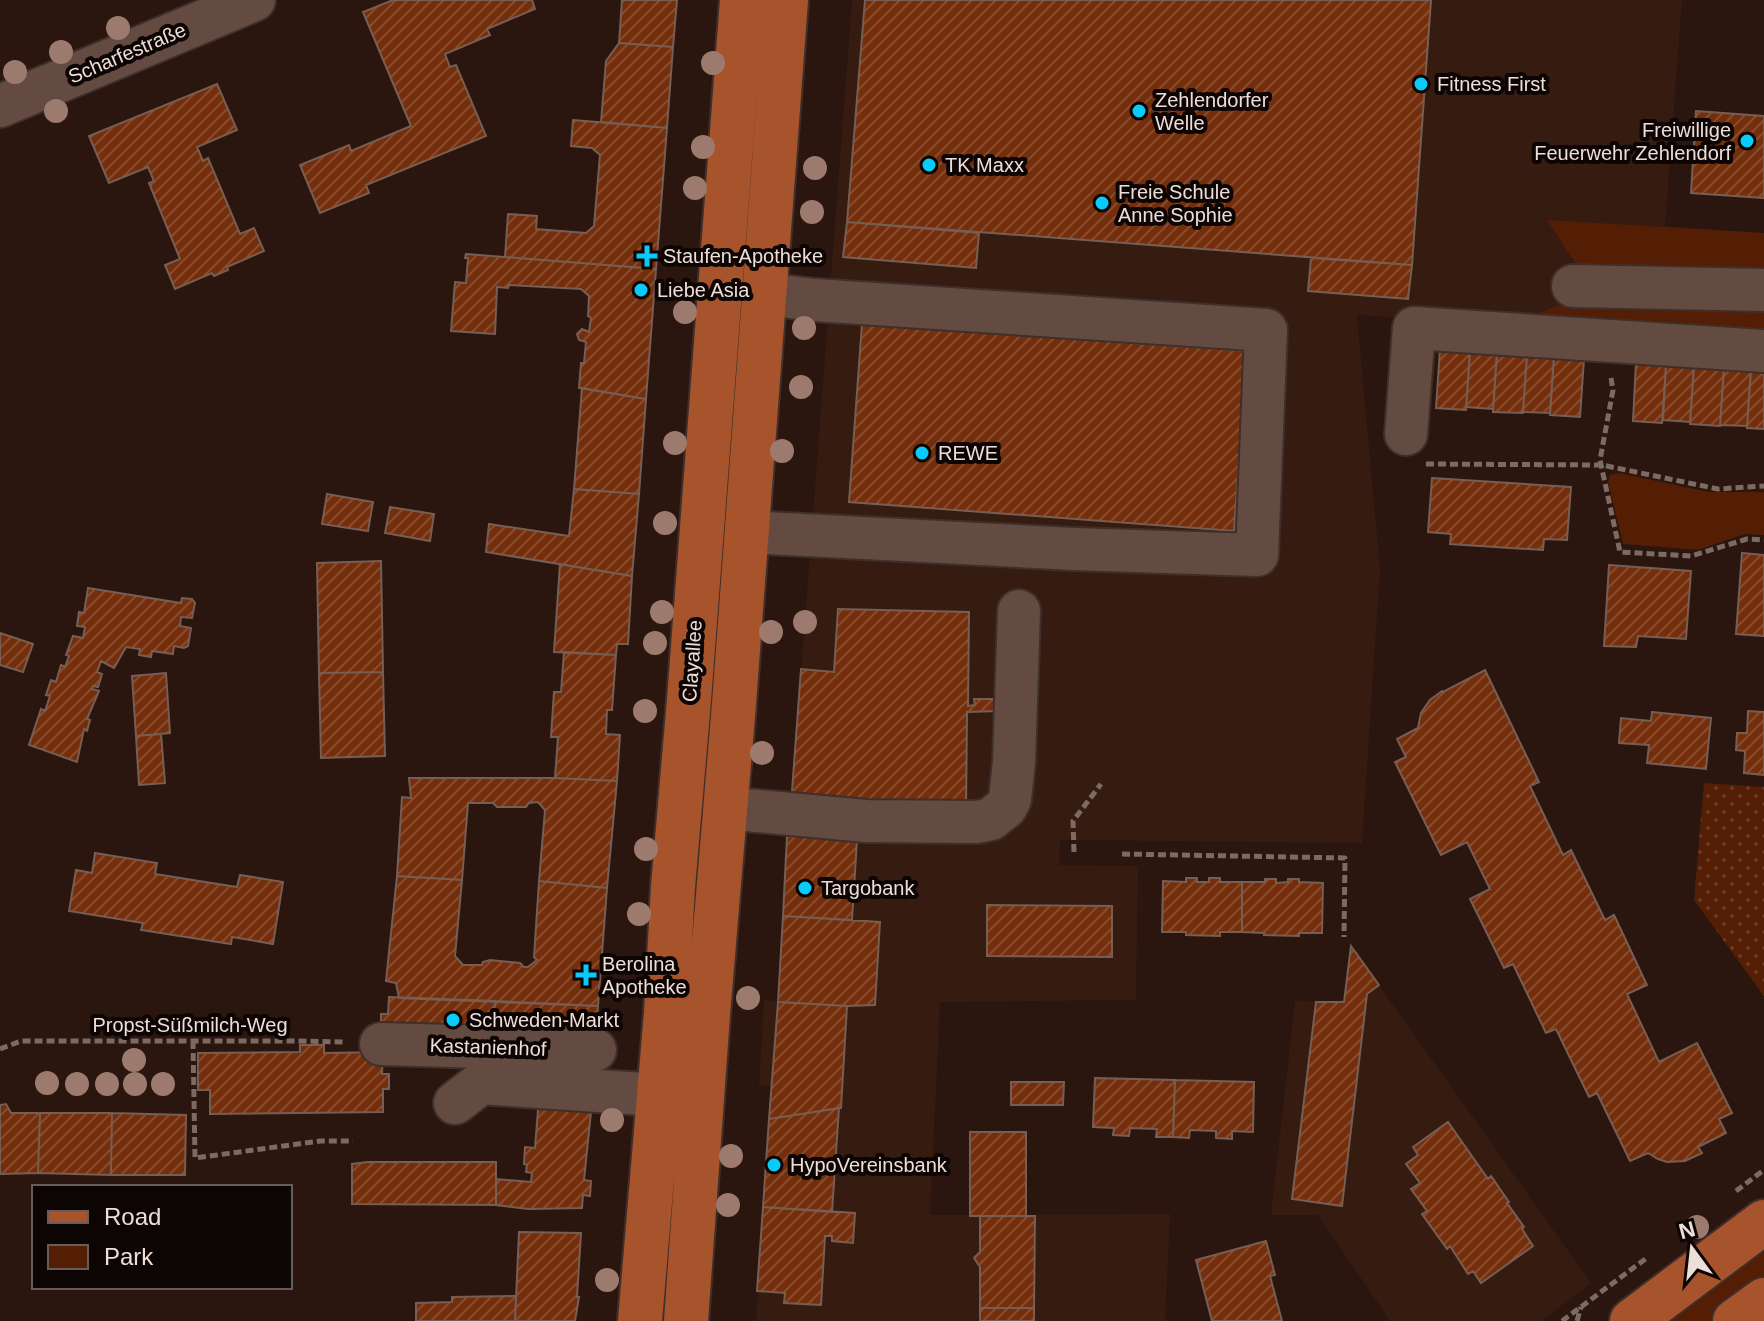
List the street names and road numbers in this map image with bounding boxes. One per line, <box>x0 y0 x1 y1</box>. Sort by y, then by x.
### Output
street label: Scharfestraße <box>65 18 189 88</box>
street label: Clayallee <box>678 619 706 703</box>
street label: Propst-Süßmilch-Weg <box>92 1014 288 1036</box>
street label: Kastanienhof <box>429 1034 547 1060</box>

